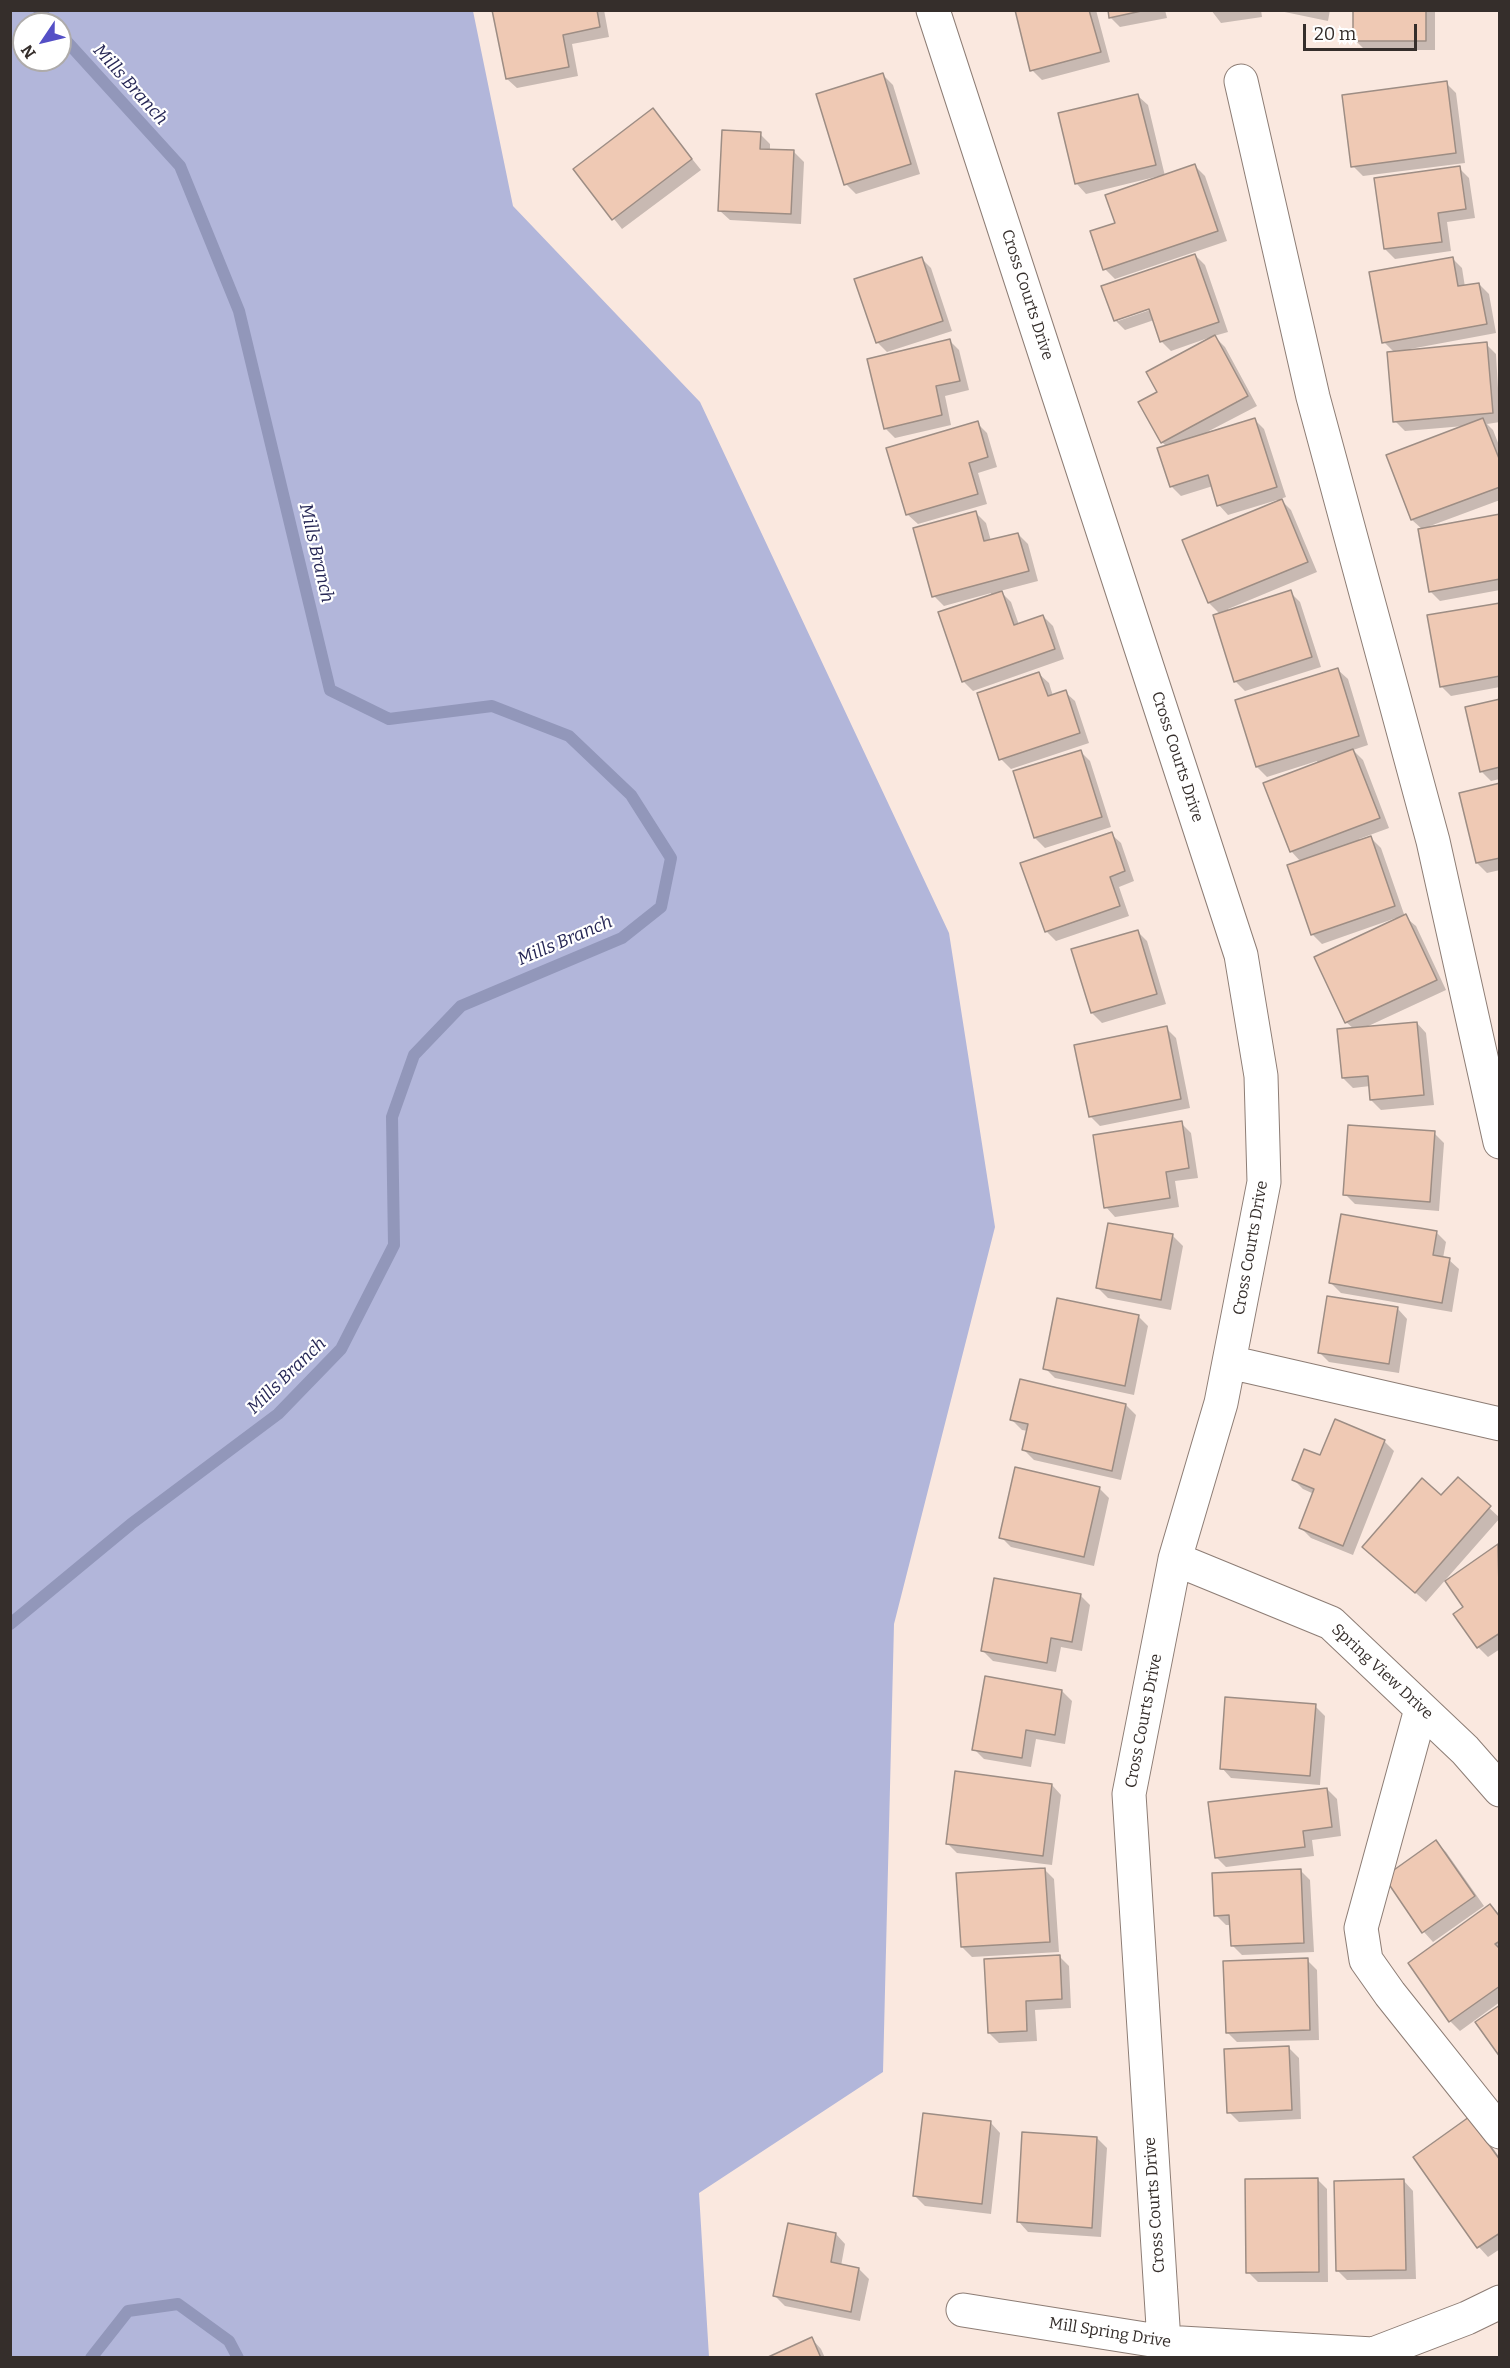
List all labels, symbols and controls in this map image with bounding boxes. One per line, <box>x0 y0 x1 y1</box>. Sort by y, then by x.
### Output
north arrow <box>12 12 72 72</box>
scale bar <box>1306 12 1420 50</box>
text: 20 m <box>1314 23 1356 45</box>
water label: Mills Branch <box>88 40 172 130</box>
text: N <box>17 41 40 62</box>
street label: Cross Courts Drive <box>997 227 1057 363</box>
water label: Mills Branch <box>294 501 338 605</box>
street label: Cross Courts Drive <box>1147 689 1207 825</box>
water label: Mills Branch <box>514 911 616 971</box>
street label: Cross Courts Drive <box>1230 1179 1272 1317</box>
water label: Mills Branch <box>243 1333 331 1419</box>
street label: Spring View Drive <box>1327 1620 1437 1724</box>
street label: Cross Courts Drive <box>1122 1652 1166 1790</box>
street label: Cross Courts Drive <box>1141 2136 1169 2274</box>
street label: Mill Spring Drive <box>1048 2314 1172 2352</box>

